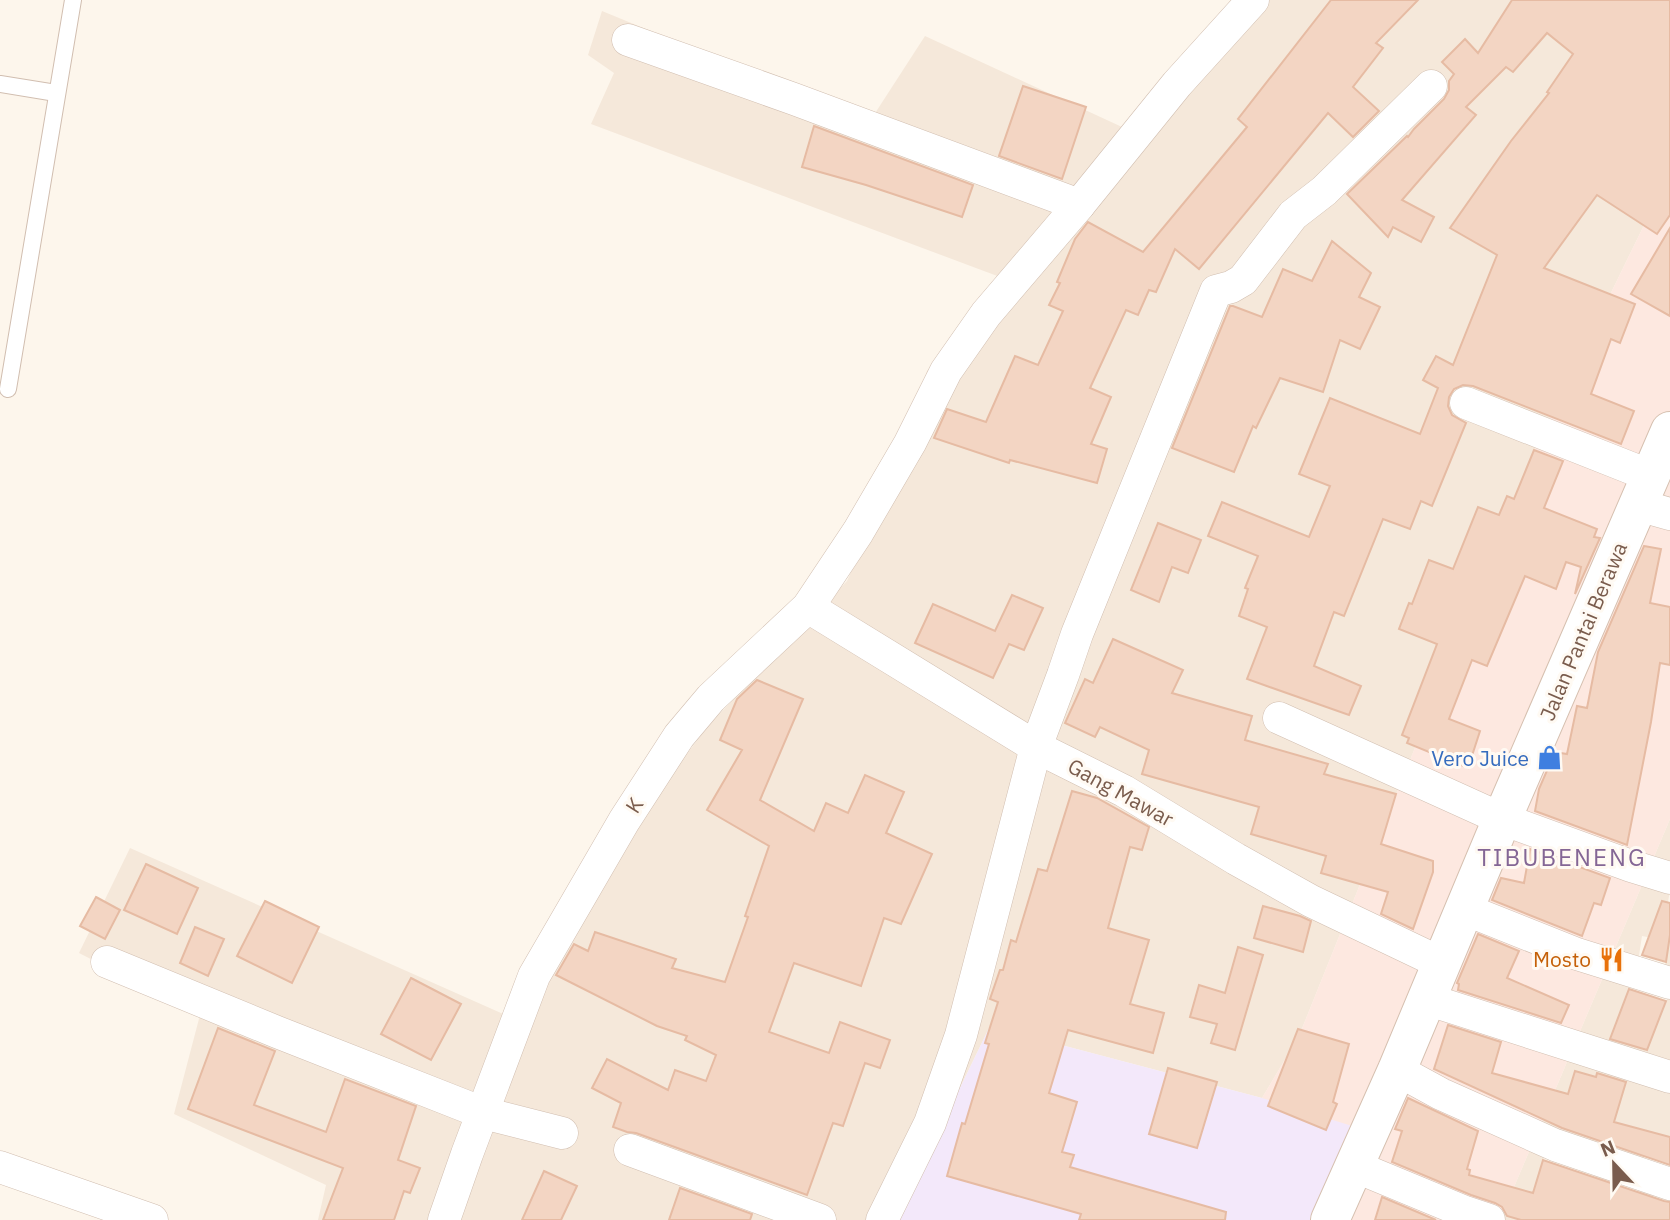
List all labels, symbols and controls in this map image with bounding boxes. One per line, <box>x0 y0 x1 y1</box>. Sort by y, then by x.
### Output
street label: Jalan Pantai Berawa <box>1533 537 1633 725</box>
place label: Vero Juice <box>1431 744 1529 772</box>
shop icon: Vero Juice <box>1535 744 1563 772</box>
street label: Gang Mawar <box>1063 751 1179 833</box>
street label: K <box>619 792 649 818</box>
district label: TIBUBENENG <box>1477 841 1647 873</box>
place label: Mosto <box>1533 945 1591 973</box>
restaurant icon: Mosto <box>1597 945 1625 973</box>
north arrow <box>1579 1129 1649 1199</box>
text: N <box>1597 1135 1619 1162</box>

